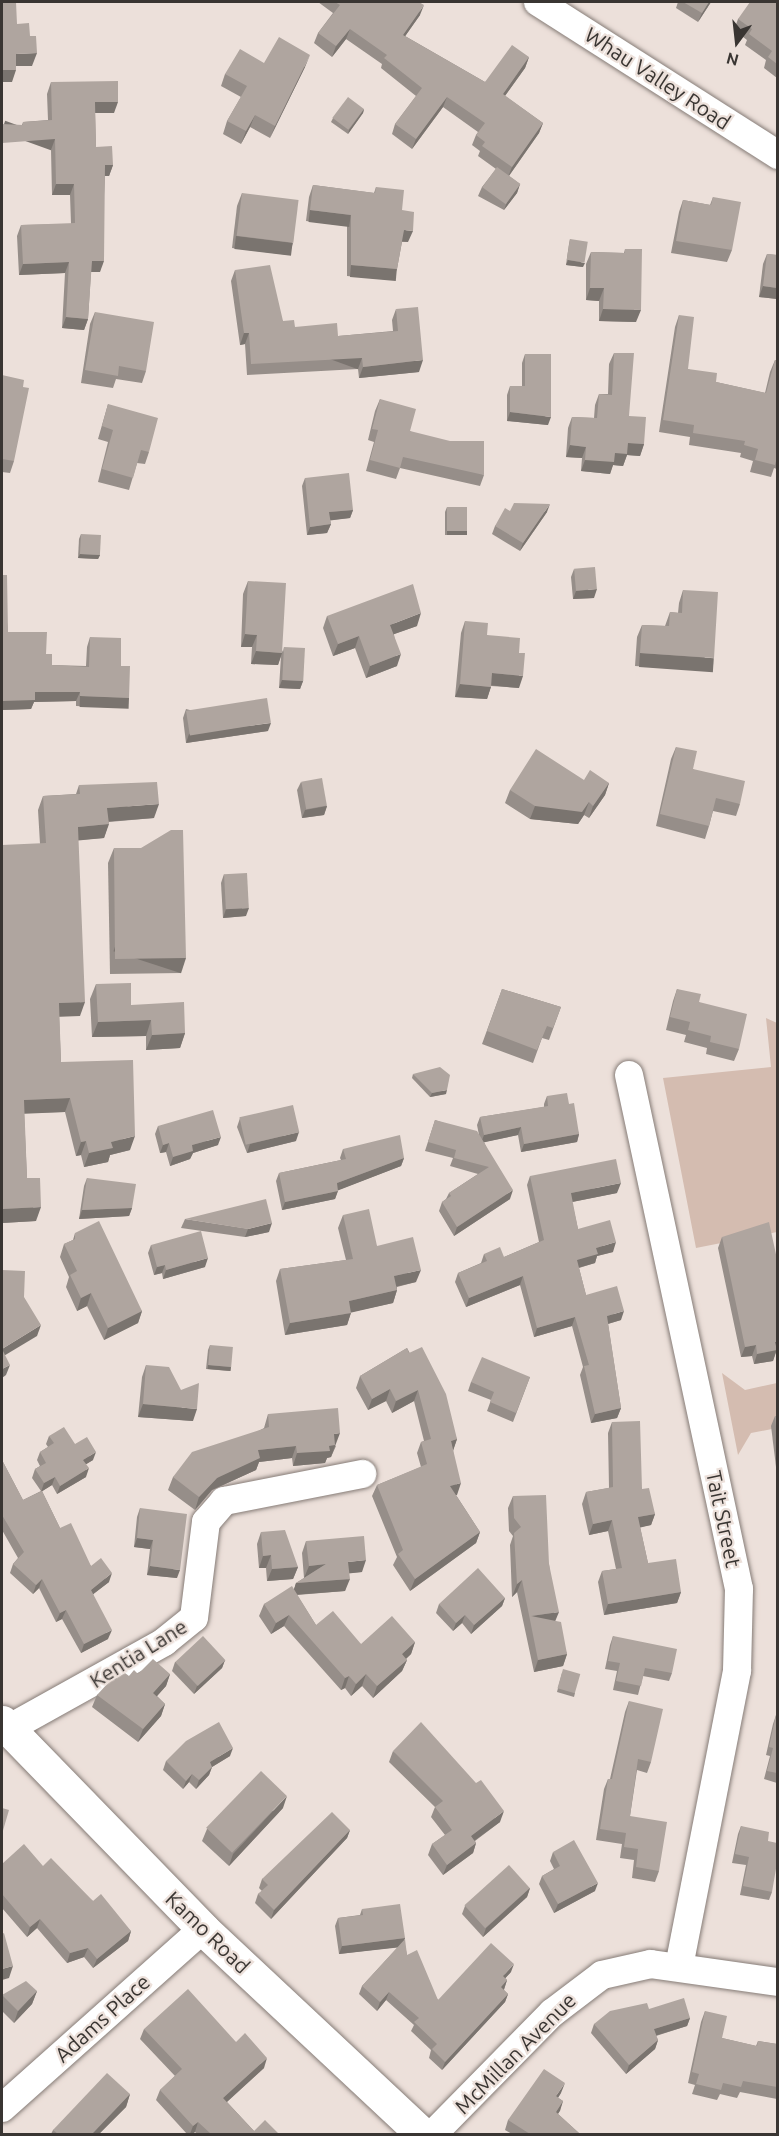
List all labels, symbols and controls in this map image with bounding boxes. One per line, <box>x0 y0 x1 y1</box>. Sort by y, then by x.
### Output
north arrow <box>707 12 767 72</box>
street label: Whau Valley Road <box>580 21 736 135</box>
text: N <box>724 49 740 70</box>
street label: Tait Street <box>701 1468 747 1570</box>
street label: Kentia Lane <box>85 1613 191 1693</box>
street label: Kamo Road <box>161 1886 255 1978</box>
street label: Adams Place <box>49 1969 155 2067</box>
street label: McMillan Avenue <box>449 1987 581 2119</box>

